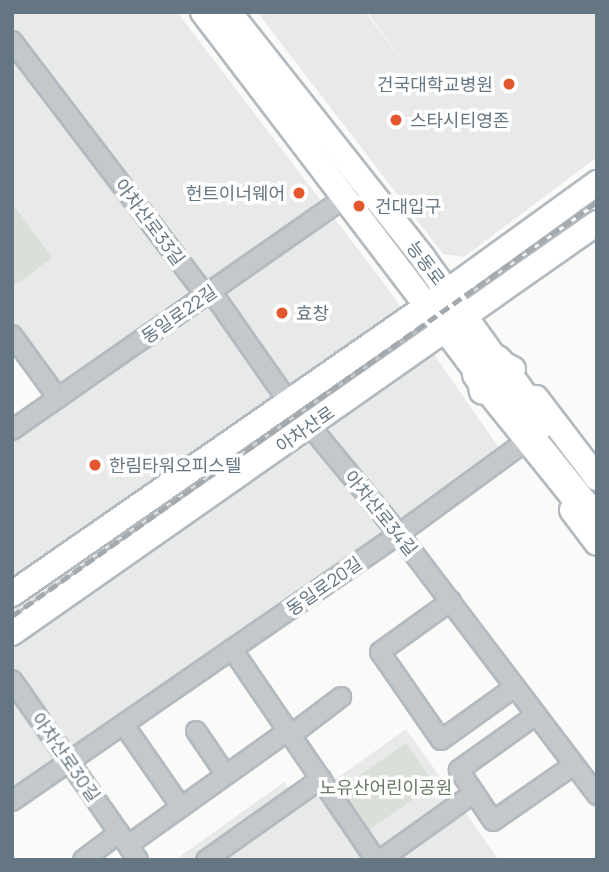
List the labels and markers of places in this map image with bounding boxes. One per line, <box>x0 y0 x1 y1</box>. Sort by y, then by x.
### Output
place label: 건국대학교병원 <box>377 73 493 95</box>
marker: 건국대학교병원 <box>499 74 519 94</box>
place label: 스타시티영존 <box>410 109 509 131</box>
marker: 스타시티영존 <box>388 112 404 128</box>
place label: 헌트이너웨어 <box>186 182 285 204</box>
marker: 헌트이너웨어 <box>291 185 307 201</box>
place label: 건대입구 <box>375 195 441 217</box>
marker: 건대입구 <box>349 196 369 216</box>
place label: 효창 <box>296 302 329 324</box>
marker: 효창 <box>274 305 290 321</box>
place label: 한림타워오피스텔 <box>109 454 241 476</box>
marker: 한림타워오피스텔 <box>87 457 103 473</box>

